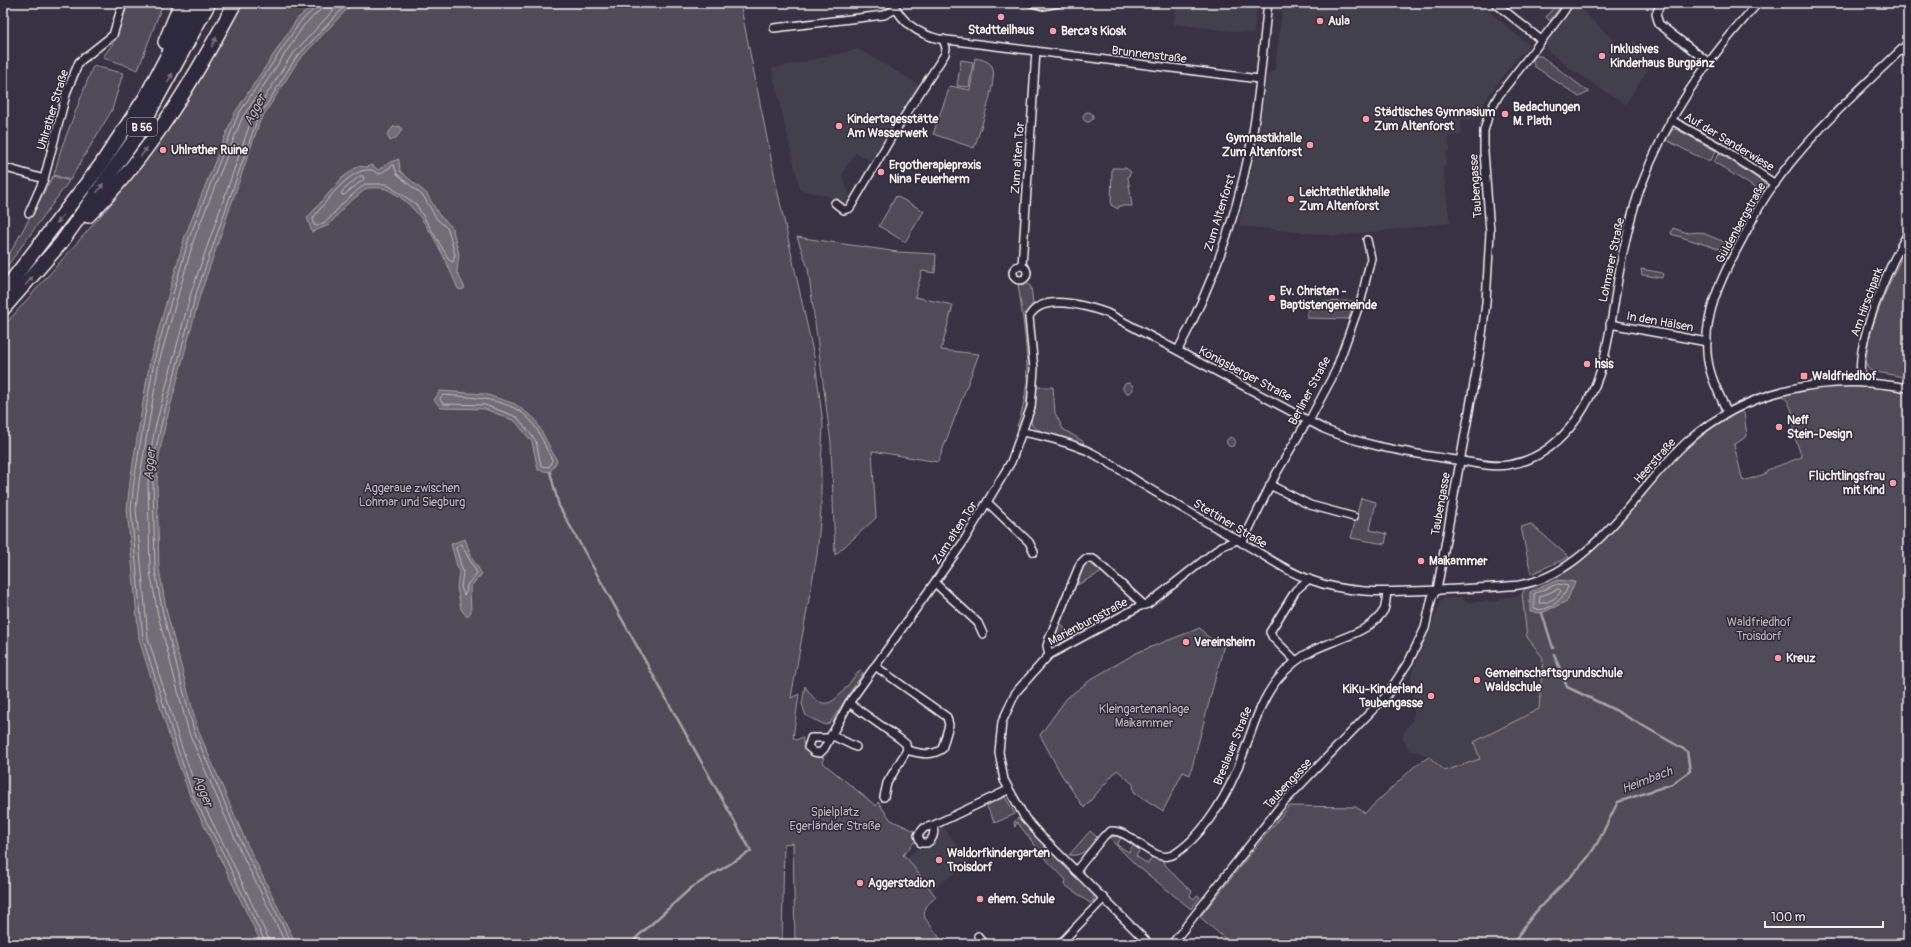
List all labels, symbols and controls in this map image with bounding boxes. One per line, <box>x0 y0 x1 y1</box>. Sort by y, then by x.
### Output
marker: Stadtteilhaus <box>996 12 1006 22</box>
place label: Aula <box>1328 14 1350 29</box>
marker: Aula <box>1315 16 1325 26</box>
place label: Stadtteilhaus <box>968 23 1035 38</box>
place label: Berca's Kiosk <box>1061 24 1127 39</box>
marker: Berca's Kiosk <box>1048 26 1058 36</box>
one-way arrow <box>210 36 217 48</box>
place label: Inklusives Kinderhaus Burgpänz <box>1610 42 1716 71</box>
street label: Brunnenstraße <box>1111 43 1187 67</box>
marker: Inklusives Kinderhaus Burgpänz <box>1597 51 1607 61</box>
street label: Uhlrather Straße <box>34 68 72 152</box>
one-way arrow <box>166 72 173 84</box>
water label: Agger <box>240 90 271 128</box>
place label: Bedachungen M. Plath <box>1513 100 1580 129</box>
place label: Städtisches Gymnasium Zum Altenforst <box>1374 105 1496 134</box>
marker: Bedachungen M. Plath <box>1500 109 1510 119</box>
street label: Auf der Sanderwiese <box>1681 109 1777 175</box>
place label: Kindertagesstätte Am Wasserwerk <box>847 112 940 141</box>
marker: Städtisches Gymnasium Zum Altenforst <box>1361 114 1371 124</box>
road number: B 56 <box>127 118 157 136</box>
marker: Kindertagesstätte Am Wasserwerk <box>834 121 844 131</box>
street label: Zum alten Tor <box>1008 121 1028 195</box>
place label: Gymnastikhalle Zum Altenforst <box>1222 131 1303 160</box>
marker: Gymnastikhalle Zum Altenforst <box>1305 140 1315 150</box>
place label: Uhlrather Ruine <box>171 143 249 158</box>
marker: Uhlrather Ruine <box>158 145 168 155</box>
one-way arrow <box>140 146 148 157</box>
street label: Taubengasse <box>1466 154 1486 218</box>
place label: Ergotherapiepraxis Nina Feuerherm <box>889 158 982 187</box>
marker: Ergotherapiepraxis Nina Feuerherm <box>876 167 886 177</box>
street label: Zum Altenforst <box>1201 172 1239 254</box>
street label: Güldenbergstraße <box>1713 180 1769 266</box>
one-way arrow <box>96 183 104 193</box>
place label: Leichtathletikhalle Zum Altenforst <box>1299 185 1391 214</box>
marker: Leichtathletikhalle Zum Altenforst <box>1286 194 1296 204</box>
one-way arrow <box>56 214 64 225</box>
street label: Lohmarer Straße <box>1596 216 1628 304</box>
street label: Am Hirschpark <box>1848 265 1886 339</box>
one-way arrow <box>25 275 34 286</box>
place label: Ev. Christen - Baptistengemeinde <box>1280 284 1378 313</box>
marker: Ev. Christen - Baptistengemeinde <box>1267 293 1277 303</box>
street label: In den Hälsen <box>1625 309 1695 335</box>
street label: Königsberger Straße <box>1196 343 1294 405</box>
street label: Berliner Straße <box>1286 354 1334 428</box>
place label: hsis <box>1595 357 1614 372</box>
marker: hsis <box>1582 359 1592 369</box>
place label: Waldfriedhof <box>1812 369 1877 384</box>
marker: Waldfriedhof <box>1799 371 1809 381</box>
place label: Neff Stein-Design <box>1787 413 1853 442</box>
marker: Neff Stein-Design <box>1774 422 1784 432</box>
street label: Heerstraße <box>1631 435 1679 487</box>
water label: Agger <box>141 445 160 481</box>
place label: Flüchtlingsfrau mit Kind <box>1809 469 1885 498</box>
street label: Taubengasse <box>1428 471 1454 537</box>
marker: Flüchtlingsfrau mit Kind <box>1888 478 1898 488</box>
park label: Aggeraue zwischen Lohmar und Siegburg <box>359 481 465 510</box>
street label: Stettiner Straße <box>1190 496 1270 552</box>
street label: Zum alten Tor <box>929 498 981 567</box>
place label: Maikammer <box>1429 554 1488 569</box>
marker: Maikammer <box>1416 556 1426 566</box>
street label: Marienburgstraße <box>1046 595 1130 649</box>
park label: Waldfriedhof Troisdorf <box>1727 615 1791 644</box>
place label: Vereinsheim <box>1194 635 1255 650</box>
marker: Vereinsheim <box>1181 637 1191 647</box>
place label: Kreuz <box>1786 651 1816 666</box>
marker: Kreuz <box>1773 653 1783 663</box>
place label: Gemeinschaftsgrundschule Waldschule <box>1485 666 1624 695</box>
marker: Gemeinschaftsgrundschule Waldschule <box>1472 675 1482 685</box>
place label: KiKu-Kinderland Taubengasse <box>1342 682 1424 711</box>
marker: KiKu-Kinderland Taubengasse <box>1426 691 1436 701</box>
park label: Kleingartenanlage Maikammer <box>1099 702 1189 731</box>
street label: Breslauer Straße <box>1210 704 1256 787</box>
street label: Taubengasse <box>1261 755 1315 812</box>
water label: Heimbach <box>1619 763 1675 797</box>
water label: Agger <box>190 773 217 811</box>
park label: Spielplatz Egerländer Straße <box>790 805 880 834</box>
place label: Waldorfkindergarten Troisdorf <box>946 846 1050 875</box>
marker: Waldorfkindergarten Troisdorf <box>934 855 944 865</box>
place label: Aggerstadion <box>868 876 935 891</box>
marker: Aggerstadion <box>855 878 865 888</box>
place label: ehem. Schule <box>987 892 1056 907</box>
marker: ehem. Schule <box>975 894 985 904</box>
scale bar <box>1765 903 1883 929</box>
text: 100 m <box>1771 910 1806 925</box>

